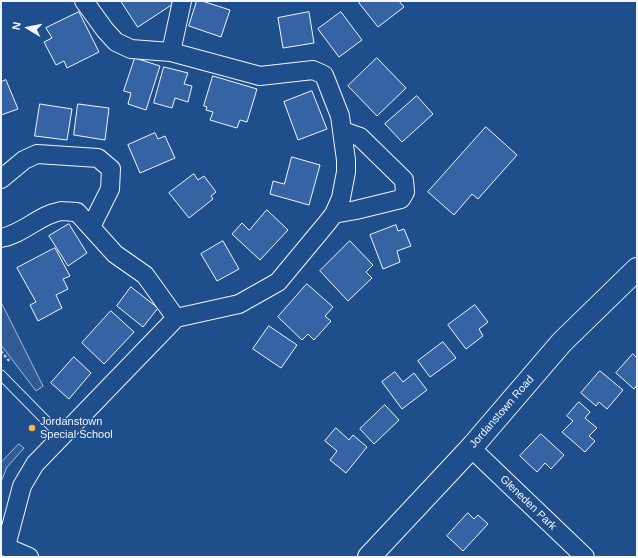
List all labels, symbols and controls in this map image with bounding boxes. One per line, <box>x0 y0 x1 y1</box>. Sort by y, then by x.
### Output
north arrow <box>8 8 48 48</box>
text: N <box>10 21 23 31</box>
street label: Jordanstown Road <box>467 373 537 451</box>
place label: Jordanstown Special School <box>40 415 113 441</box>
marker: Jordanstown Special School <box>27 423 37 433</box>
street label: Gleneden Park <box>497 473 559 533</box>

